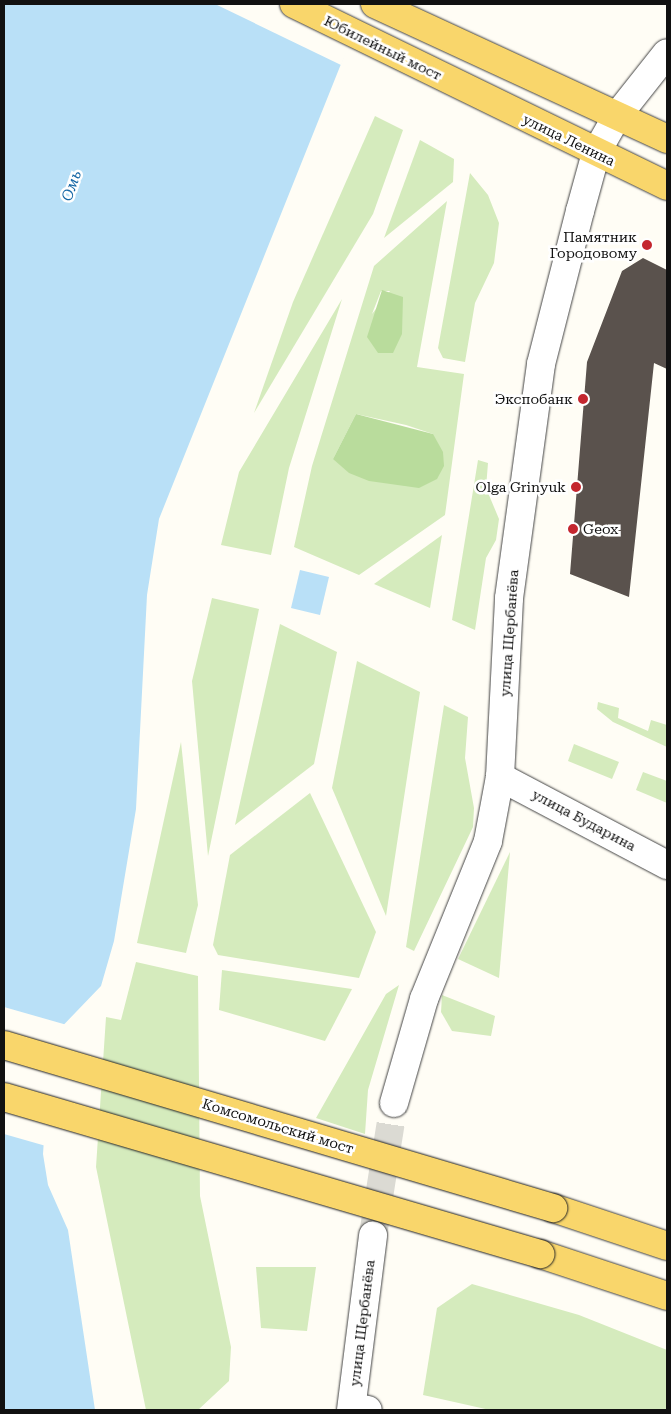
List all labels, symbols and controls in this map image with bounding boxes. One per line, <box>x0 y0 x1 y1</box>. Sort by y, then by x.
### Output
street label: Юбилейный мост <box>321 12 445 84</box>
street label: улица Ленина <box>520 111 618 169</box>
water label: Омь <box>58 168 86 204</box>
place label: Памятник Городовому <box>550 229 637 262</box>
marker: Памятник Городовому <box>641 239 653 251</box>
place label: Экспобанк <box>495 391 573 407</box>
marker: Экспобанк <box>577 393 589 405</box>
place label: Olga Grinyuk <box>476 479 566 495</box>
marker: Olga Grinyuk <box>570 481 582 493</box>
place label: Geox <box>583 521 618 537</box>
marker: Geox <box>567 523 579 535</box>
street label: улица Щербанёва <box>496 569 522 697</box>
street label: улица Бударина <box>529 786 639 854</box>
street label: Комсомольский мост <box>200 1095 356 1157</box>
street label: улица Щербанёва <box>346 1259 378 1387</box>

